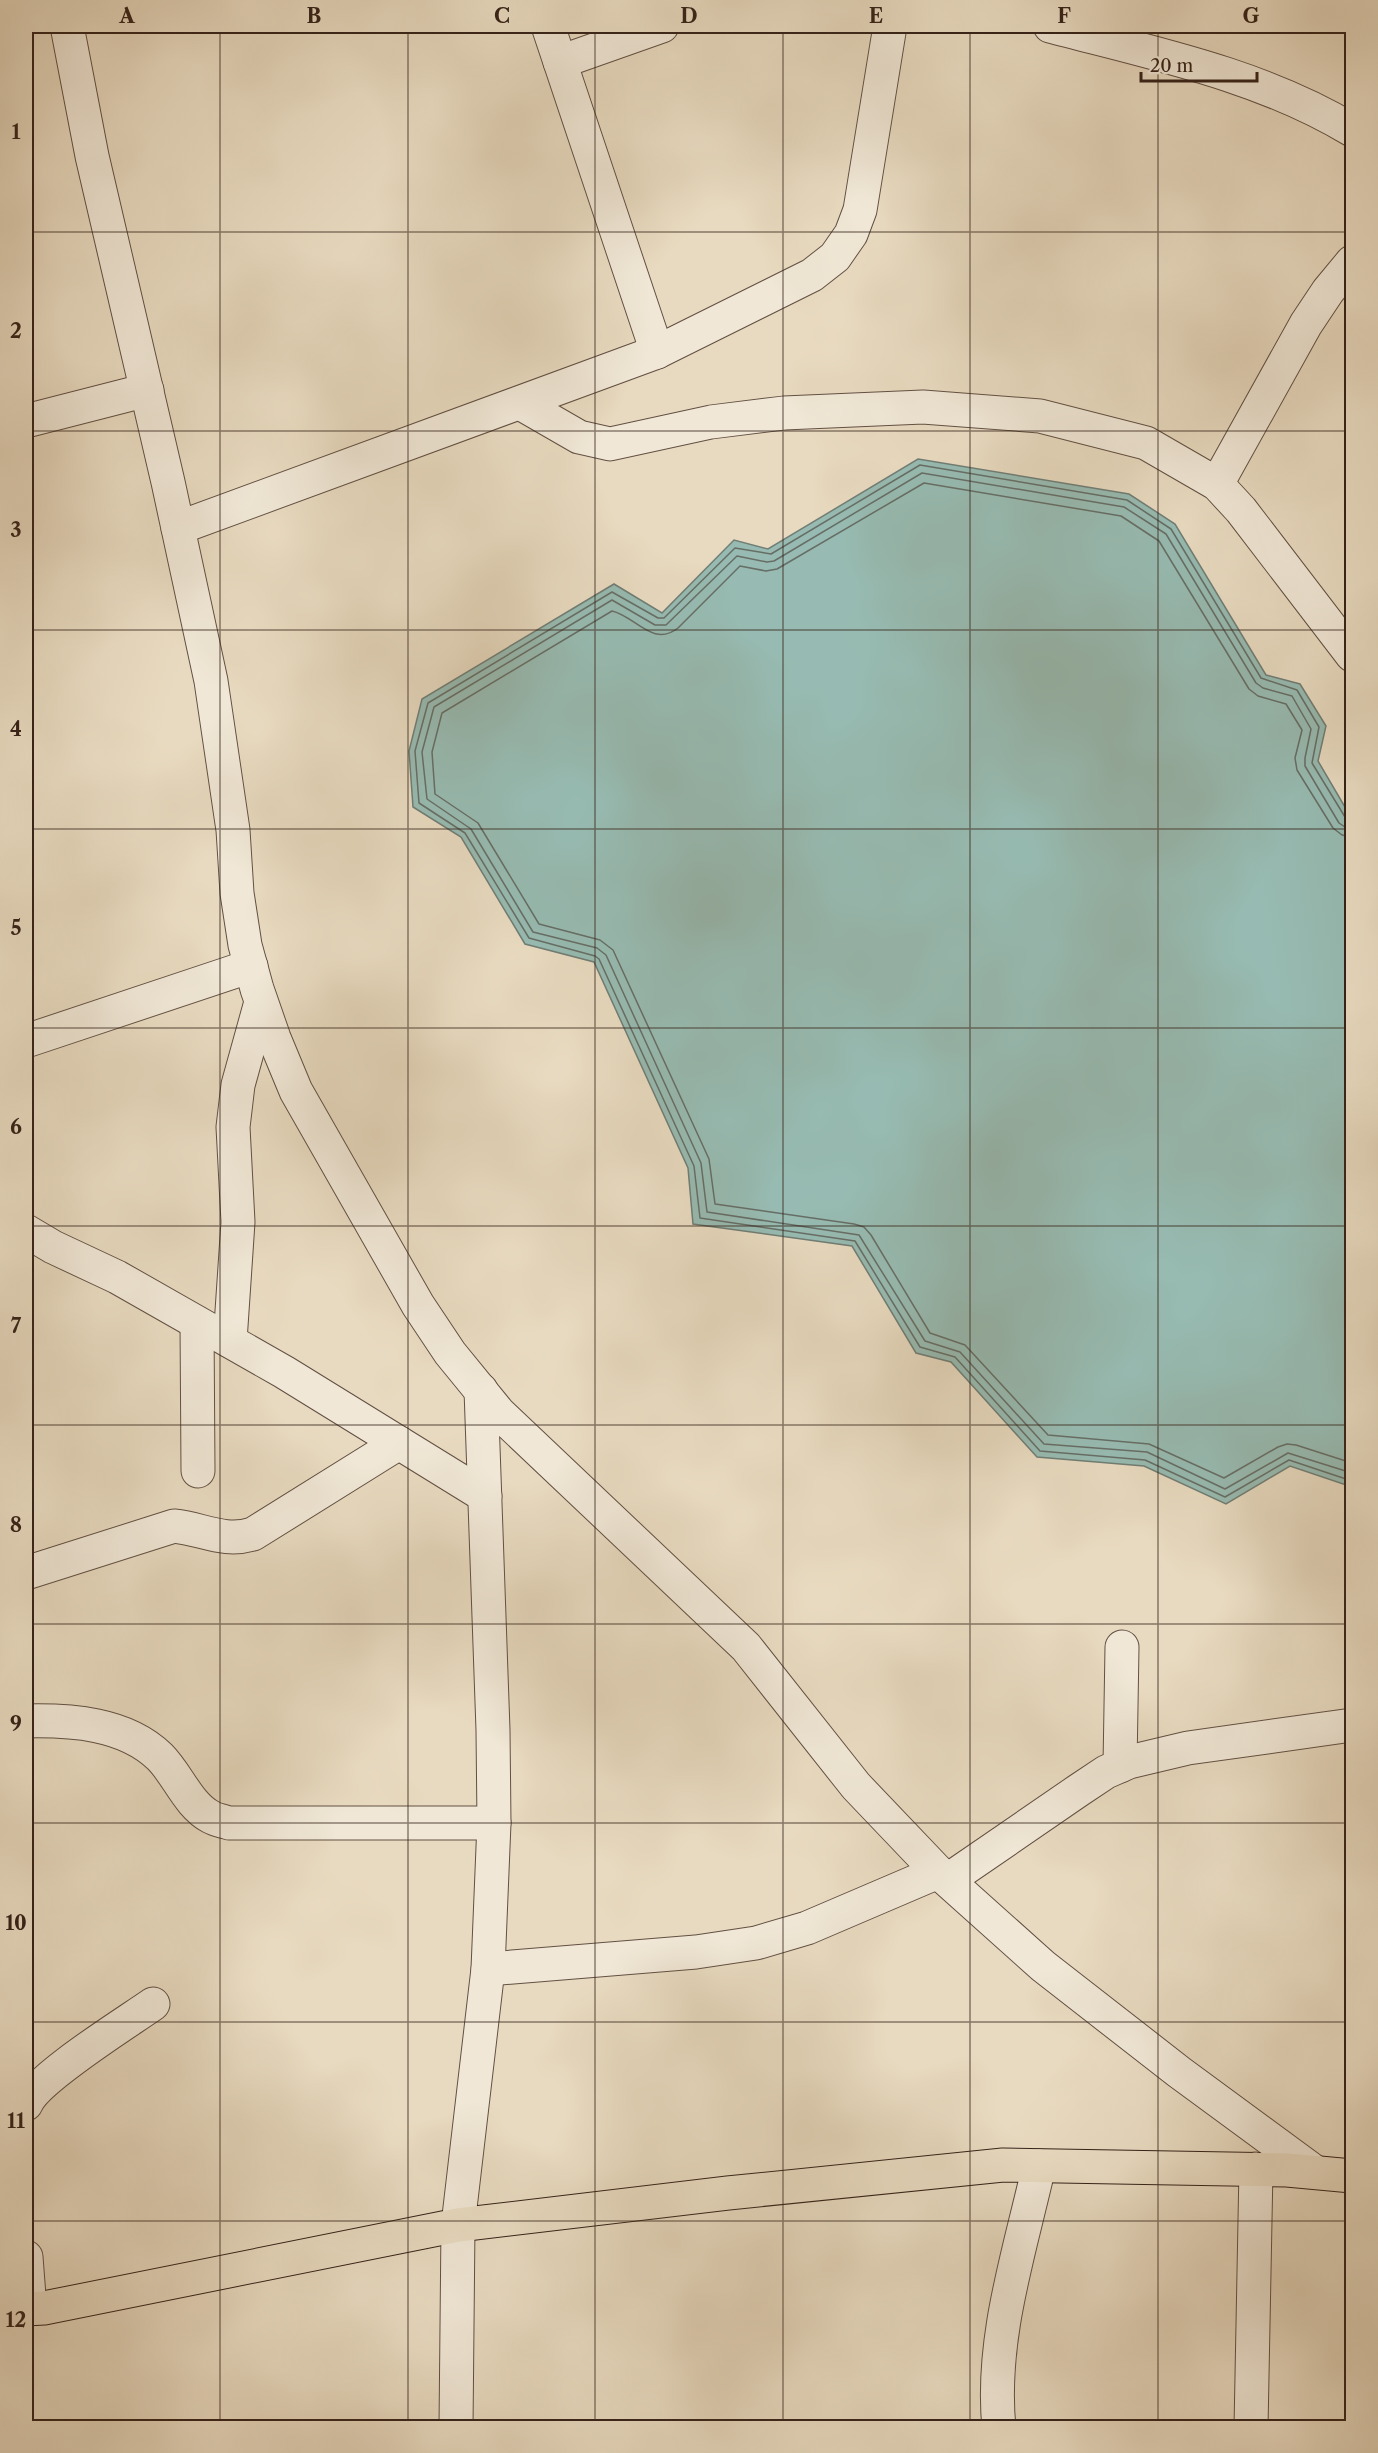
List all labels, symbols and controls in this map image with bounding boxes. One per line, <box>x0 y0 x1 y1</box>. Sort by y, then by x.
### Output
text: A <box>118 4 135 28</box>
text: B <box>307 4 322 28</box>
text: C <box>494 4 510 28</box>
text: D <box>680 4 698 28</box>
text: E <box>869 4 883 28</box>
text: F <box>1057 4 1071 28</box>
text: G <box>1243 4 1260 28</box>
scale bar <box>1141 45 1256 83</box>
text: 20 m <box>1150 55 1194 77</box>
text: 1 <box>12 120 21 144</box>
text: 2 <box>10 319 22 343</box>
text: 3 <box>10 518 22 542</box>
text: 4 <box>10 717 22 741</box>
text: 5 <box>10 916 22 940</box>
text: 6 <box>10 1115 22 1139</box>
text: 7 <box>11 1314 22 1338</box>
text: 8 <box>10 1513 22 1537</box>
text: 9 <box>10 1712 22 1736</box>
text: 10 <box>5 1911 27 1935</box>
text: 11 <box>7 2109 25 2133</box>
text: 12 <box>6 2308 26 2332</box>

